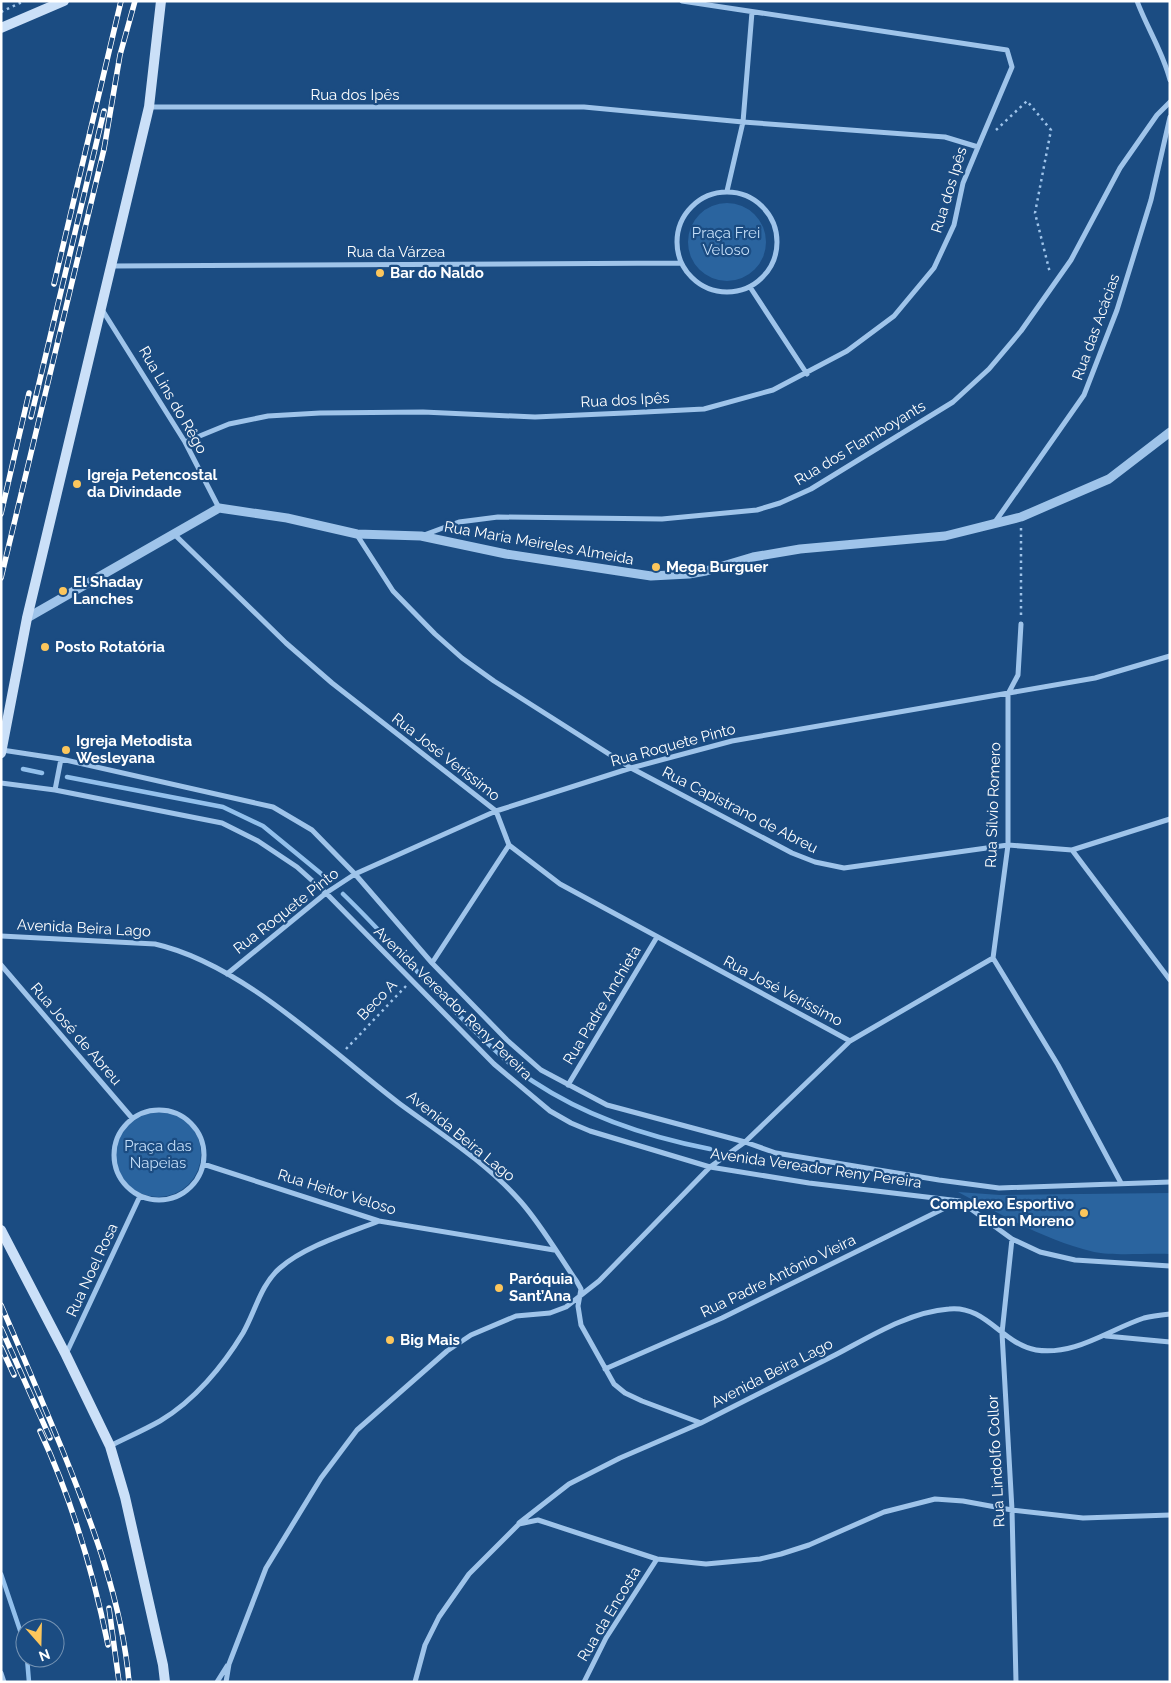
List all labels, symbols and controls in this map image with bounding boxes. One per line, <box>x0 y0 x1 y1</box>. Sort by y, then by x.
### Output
street label: Rua dos Ipês <box>311 86 399 104</box>
street label: Rua dos Ipês <box>927 145 971 235</box>
park label: Praça Frei Veloso <box>692 224 760 259</box>
street label: Rua da Várzea <box>347 243 445 261</box>
place label: Bar do Naldo <box>390 264 484 282</box>
marker: Bar do Naldo <box>374 267 386 279</box>
street label: Rua das Acácias <box>1068 271 1124 383</box>
street label: Rua Lins do Rêgo <box>135 343 211 457</box>
street label: Rua dos Ipês <box>580 389 670 411</box>
street label: Rua dos Flamboyants <box>791 397 929 489</box>
place label: Igreja Petencostal da Divindade <box>87 466 218 501</box>
marker: Igreja Petencostal da Divindade <box>71 478 83 490</box>
street label: Rua Maria Meireles Almeida <box>443 517 635 569</box>
place label: Mega Burguer <box>666 558 768 576</box>
marker: Mega Burguer <box>650 561 662 573</box>
place label: El Shaday Lanches <box>73 573 144 608</box>
marker: El Shaday Lanches <box>57 585 69 597</box>
place label: Posto Rotatória <box>55 638 165 656</box>
marker: Posto Rotatória <box>39 641 51 653</box>
street label: Rua José Veríssimo <box>388 709 504 805</box>
street label: Rua Roquete Pinto <box>609 720 737 770</box>
place label: Igreja Metodista Wesleyana <box>76 732 193 767</box>
street label: Rua Sílvio Romero <box>982 742 1004 868</box>
marker: Igreja Metodista Wesleyana <box>60 744 72 756</box>
street label: Rua Capistrano de Abreu <box>659 763 821 857</box>
street label: Rua Roquete Pinto <box>230 864 342 958</box>
street label: Avenida Beira Lago <box>17 916 151 940</box>
street label: Avenida Vereador Reny Pereira <box>370 923 536 1083</box>
street label: Rua Padre Anchieta <box>559 942 645 1068</box>
street label: Rua José Veríssimo <box>720 952 846 1030</box>
street label: Beco A <box>353 976 401 1024</box>
street label: Rua José de Abreu <box>27 979 125 1089</box>
street label: Avenida Beira Lago <box>403 1087 519 1185</box>
park label: Praça das Napeias <box>124 1137 192 1172</box>
street label: Avenida Vereador Reny Pereira <box>709 1144 923 1192</box>
street label: Rua Heitor Veloso <box>276 1165 398 1219</box>
place label: Complexo Esportivo Elton Moreno <box>930 1195 1074 1230</box>
marker: Complexo Esportivo Elton Moreno <box>1078 1207 1090 1219</box>
street label: Rua Noel Rosa <box>62 1220 122 1320</box>
street label: Rua Padre Antônio Vieira <box>697 1231 859 1321</box>
place label: Paróquia Sant’Ana <box>509 1270 573 1305</box>
marker: Paróquia Sant’Ana <box>493 1282 505 1294</box>
place label: Big Mais <box>400 1331 460 1349</box>
marker: Big Mais <box>384 1334 396 1346</box>
street label: Avenida Beira Lago <box>708 1335 836 1411</box>
street label: Rua Lindolfo Collor <box>984 1394 1008 1528</box>
street label: Rua da Encosta <box>574 1563 644 1665</box>
north arrow <box>15 1618 65 1668</box>
text: N <box>37 1646 52 1665</box>

